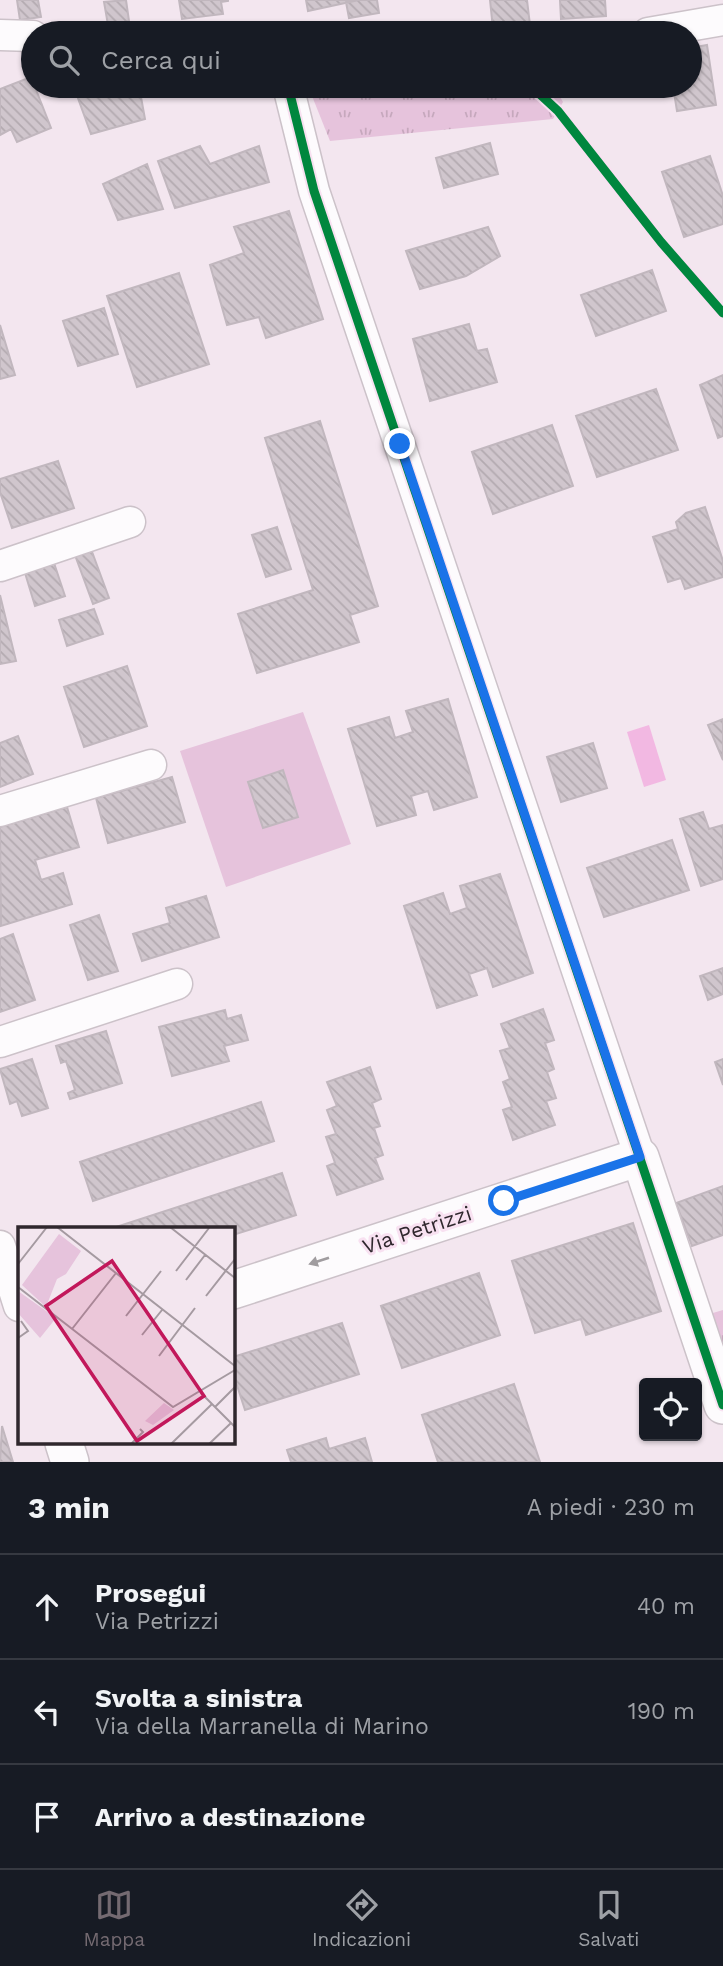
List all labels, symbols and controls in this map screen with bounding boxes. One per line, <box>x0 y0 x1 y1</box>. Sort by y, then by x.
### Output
search box <box>21 21 702 98</box>
icon: search <box>45 41 83 79</box>
text: Cerca qui <box>101 45 221 75</box>
route end <box>384 428 415 459</box>
route start <box>488 1185 519 1216</box>
street label: Via Petrizzi <box>359 1200 475 1259</box>
inset map <box>18 1227 234 1444</box>
one-way arrow <box>308 1257 329 1267</box>
map controls <box>639 1378 702 1441</box>
button: locate <box>639 1378 702 1441</box>
text: 3 min <box>28 1490 110 1525</box>
text: A piedi · 230 m <box>527 1494 695 1521</box>
text: Prosegui <box>95 1578 206 1608</box>
icon: ahead <box>28 1588 66 1626</box>
text: 40 m <box>637 1593 695 1620</box>
text: Via Petrizzi <box>95 1608 219 1635</box>
text: Svolta a sinistra <box>95 1683 302 1713</box>
icon: left <box>28 1693 66 1731</box>
text: 190 m <box>628 1698 695 1725</box>
text: Via della Marranella di Marino <box>95 1713 429 1740</box>
icon: arrive <box>28 1798 66 1836</box>
text: Arrivo a destinazione <box>95 1802 365 1832</box>
tab: Mappa <box>84 1886 145 1951</box>
tab: Indicazioni <box>312 1886 411 1951</box>
tab: Salvati <box>578 1886 639 1951</box>

